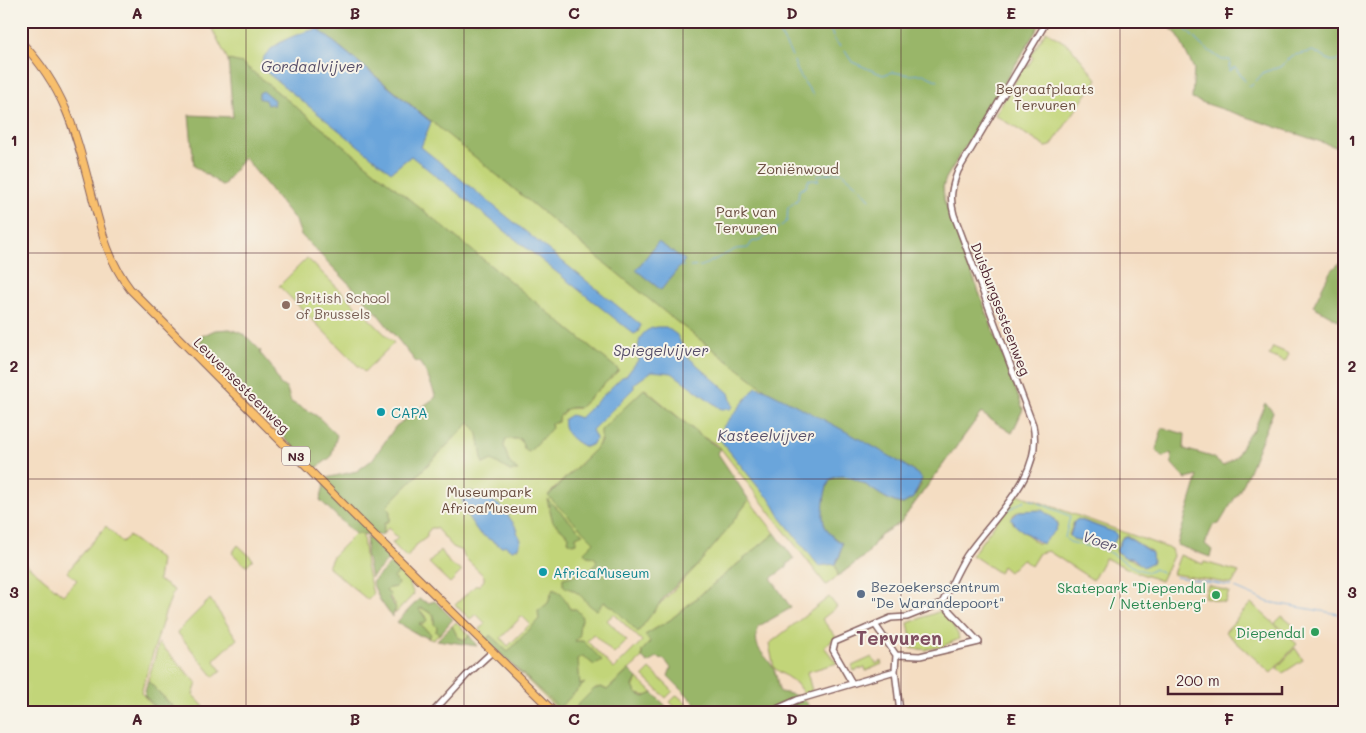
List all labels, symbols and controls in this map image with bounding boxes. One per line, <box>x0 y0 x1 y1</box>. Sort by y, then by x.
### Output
text: A <box>131 2 143 23</box>
text: B <box>350 2 360 23</box>
text: C <box>568 2 580 23</box>
text: D <box>786 2 798 23</box>
text: E <box>1006 2 1016 23</box>
text: F <box>1224 2 1234 23</box>
water label: Gordaalvijver <box>261 56 363 76</box>
park label: Begraafplaats Tervuren <box>996 79 1094 114</box>
text: 1 <box>10 129 18 150</box>
text: 1 <box>1348 129 1356 150</box>
park label: Zoniënwoud <box>757 159 839 178</box>
park label: Park van Tervuren <box>715 202 777 237</box>
street label: Duisburgsesteenweg <box>967 240 1035 378</box>
place label: British School of Brussels <box>296 288 390 323</box>
marker: British School of Brussels <box>280 299 292 311</box>
street label: Leuvensesteenweg <box>190 333 294 437</box>
water label: Spiegelvijver <box>613 340 709 360</box>
text: 2 <box>10 355 19 376</box>
text: 2 <box>1348 355 1357 376</box>
place label: CAPA <box>391 403 428 422</box>
marker: CAPA <box>375 406 387 418</box>
water label: Kasteelvijver <box>718 425 815 445</box>
road number: N3 <box>282 446 310 466</box>
park label: Museumpark AfricaMuseum <box>441 482 537 517</box>
water label: Voer <box>1080 526 1121 556</box>
place label: AfricaMuseum <box>553 563 650 582</box>
marker: AfricaMuseum <box>537 566 549 578</box>
place label: Bezoekerscentrum "De Warandepoort" <box>871 577 1004 612</box>
place label: Skatepark "Diependal / Nettenberg" <box>1057 578 1206 613</box>
text: 3 <box>9 581 19 602</box>
text: 3 <box>1347 581 1357 602</box>
marker: Bezoekerscentrum "De Warandepoort" <box>855 588 867 600</box>
marker: Skatepark "Diependal / Nettenberg" <box>1210 589 1222 601</box>
place label: Diependal <box>1236 623 1305 642</box>
district label: Tervuren <box>856 625 942 650</box>
marker: Diependal <box>1309 626 1321 638</box>
scale bar <box>1168 663 1282 695</box>
text: 200 m <box>1176 670 1220 690</box>
text: A <box>131 708 143 729</box>
text: B <box>350 708 360 729</box>
text: C <box>568 708 580 729</box>
text: D <box>786 708 798 729</box>
text: E <box>1006 708 1016 729</box>
text: F <box>1224 708 1234 729</box>

